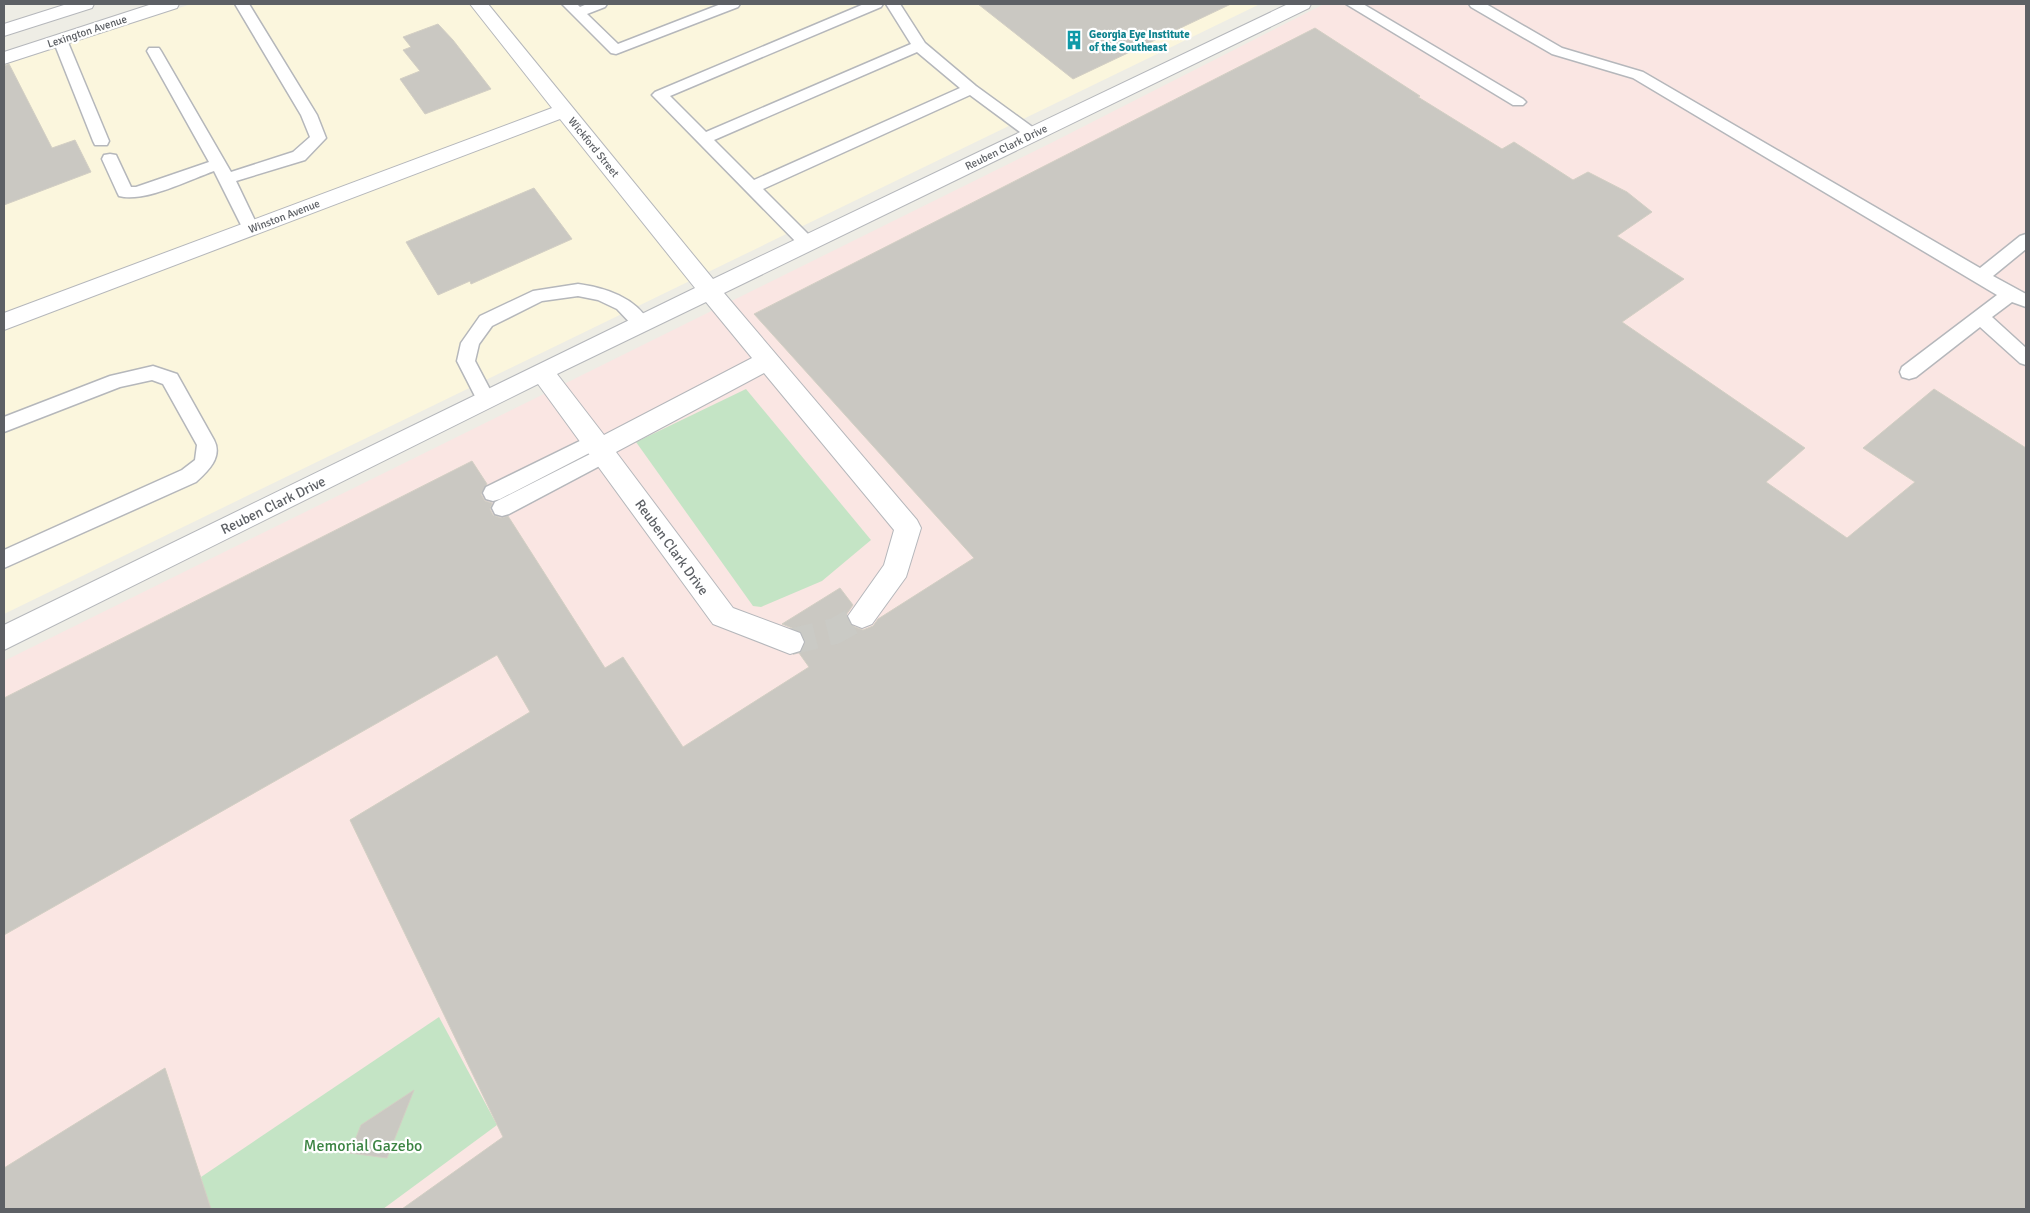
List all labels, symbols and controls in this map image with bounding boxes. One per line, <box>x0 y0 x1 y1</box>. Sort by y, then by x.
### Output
street label: Lexington Avenue <box>46 12 129 51</box>
place label: Georgia Eye Institute of the Southeast <box>1089 28 1190 54</box>
building icon: Georgia Eye Institute of the Southeast <box>1063 29 1085 51</box>
street label: Wickford Street <box>566 115 622 180</box>
street label: Reuben Clark Drive <box>963 122 1049 173</box>
street label: Winston Avenue <box>247 197 322 236</box>
street label: Reuben Clark Drive <box>218 473 328 538</box>
street label: Reuben Clark Drive <box>631 496 712 599</box>
park label: Memorial Gazebo <box>304 1136 422 1156</box>

